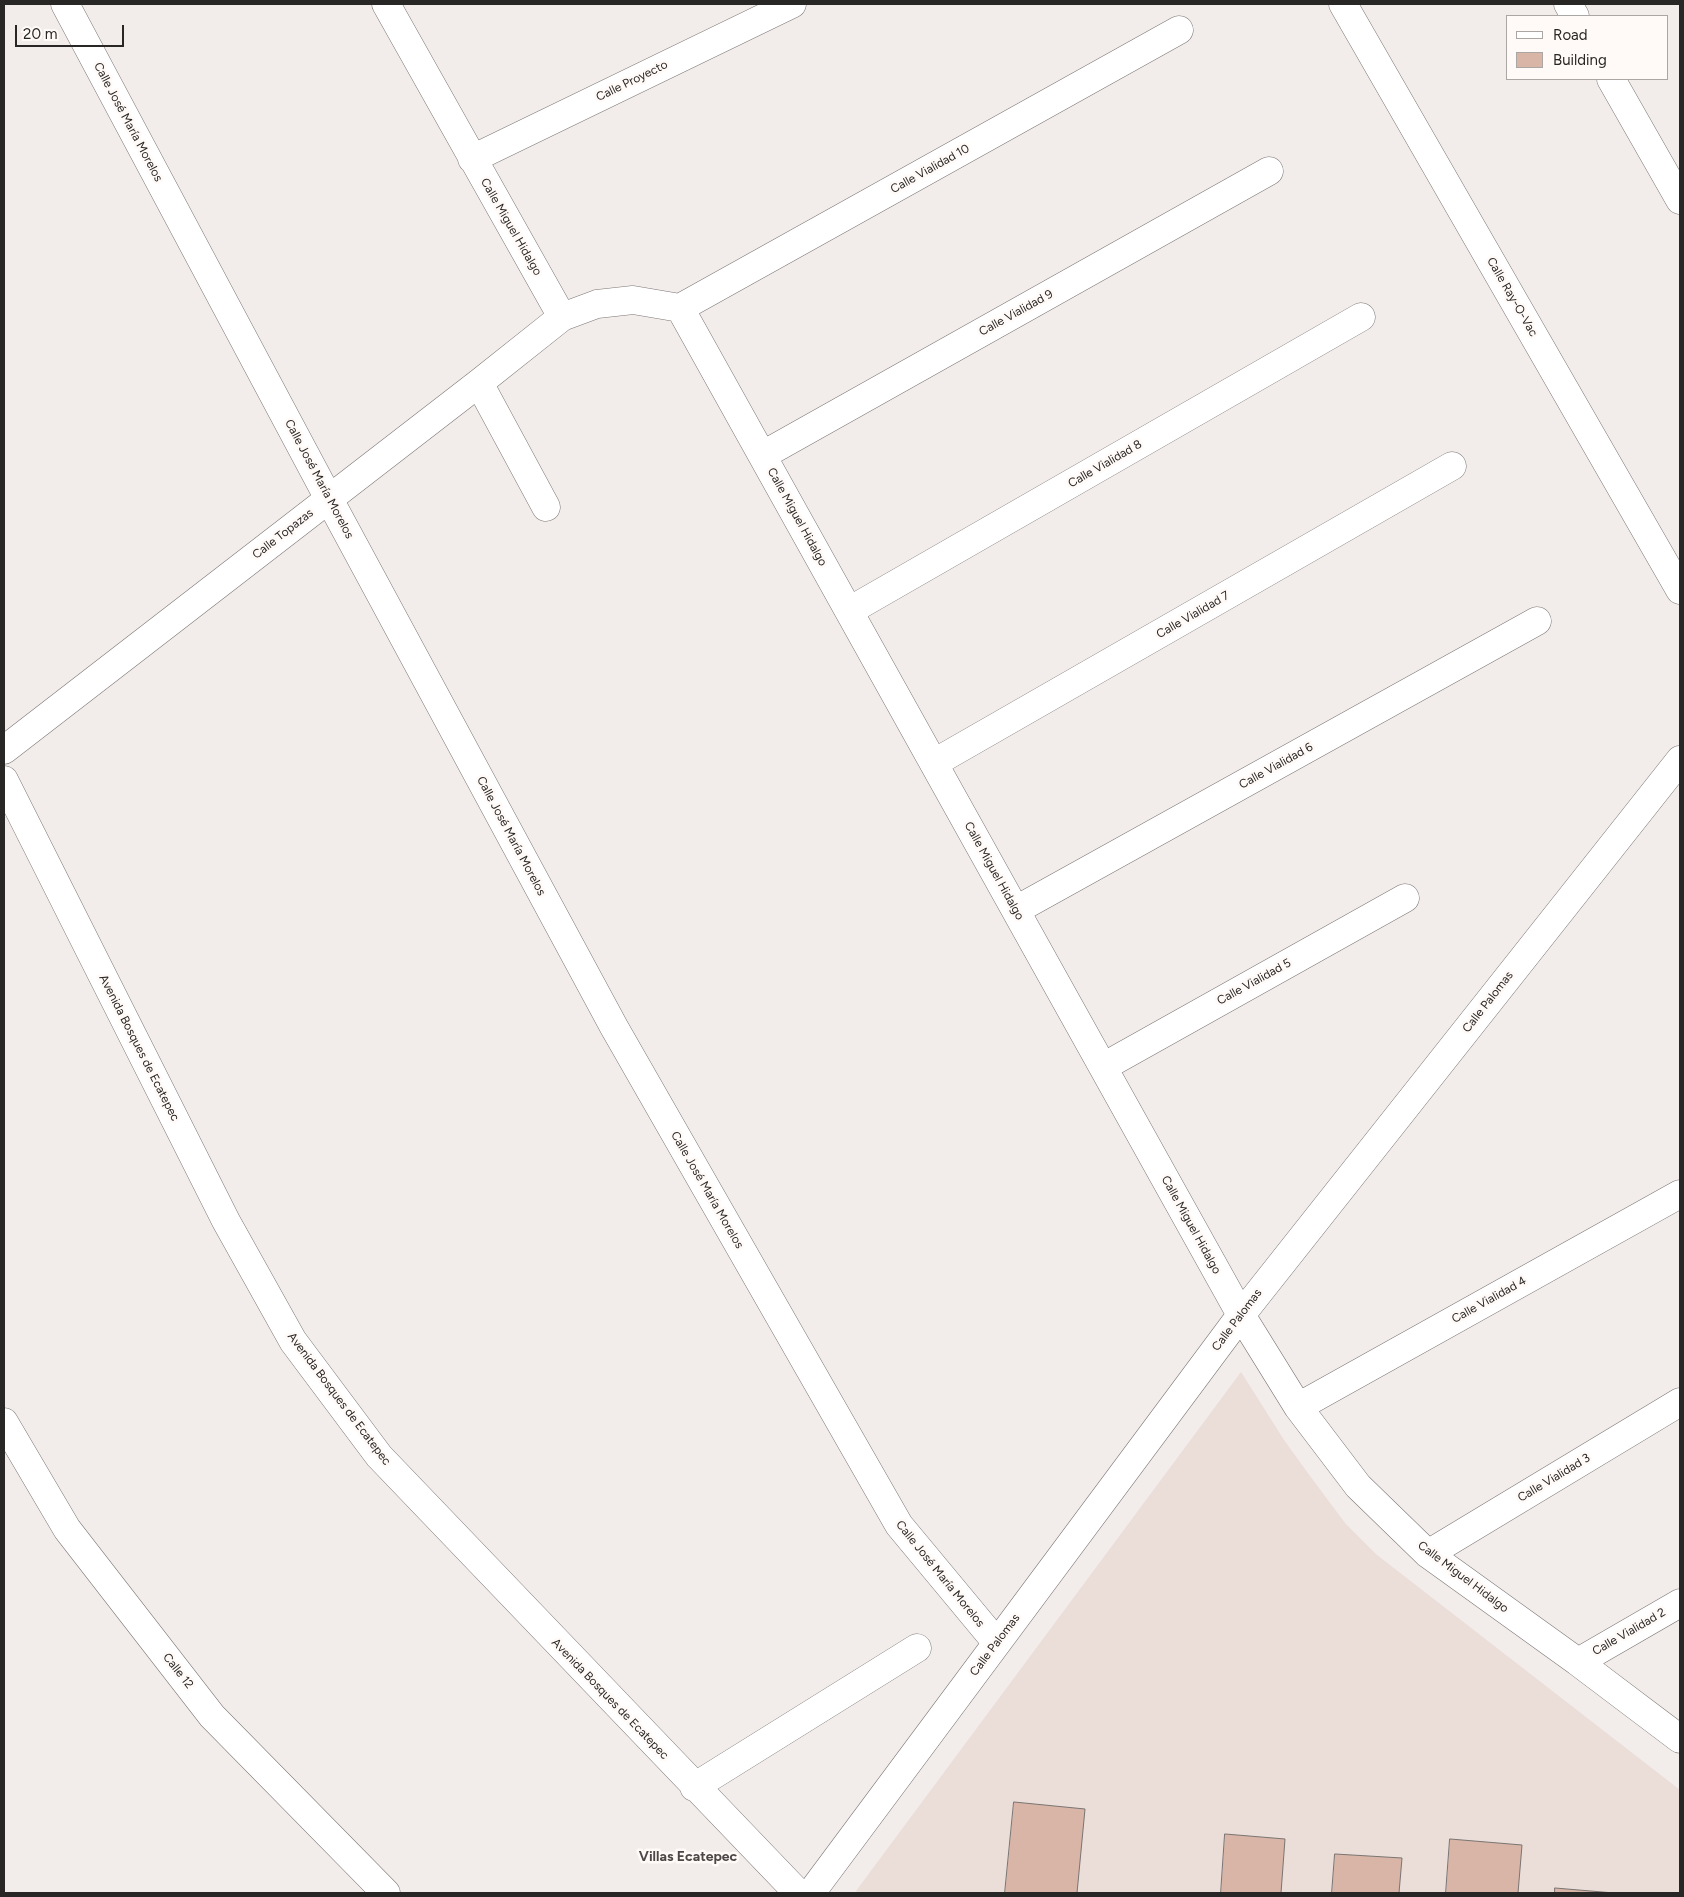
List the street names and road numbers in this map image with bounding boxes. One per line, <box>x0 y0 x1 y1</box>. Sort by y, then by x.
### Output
street label: Calle Proyecto <box>594 57 670 105</box>
street label: Calle José María Morelos <box>90 60 166 184</box>
street label: Calle Vialidad 10 <box>888 141 972 197</box>
street label: Calle Miguel Hidalgo <box>477 176 545 278</box>
street label: Calle Ray-O-Vac <box>1483 255 1541 339</box>
street label: Calle Vialidad 9 <box>977 287 1055 339</box>
street label: Calle José María Morelos <box>281 417 357 541</box>
street label: Calle Vialidad 8 <box>1066 437 1144 491</box>
street label: Calle Miguel Hidalgo <box>764 465 830 569</box>
street label: Calle Topazas <box>250 506 316 562</box>
street label: Calle Vialidad 7 <box>1154 588 1232 642</box>
street label: Calle Vialidad 6 <box>1237 740 1315 792</box>
street label: Calle José María Morelos <box>473 774 549 898</box>
street label: Calle Miguel Hidalgo <box>961 819 1027 923</box>
street label: Calle Vialidad 5 <box>1215 956 1293 1008</box>
street label: Calle Palomas <box>1460 968 1516 1036</box>
street label: Avenida Bosques de Ecatepec <box>96 972 182 1124</box>
street label: Calle José María Morelos <box>668 1129 746 1251</box>
street label: Calle Miguel Hidalgo <box>1158 1173 1224 1277</box>
street label: Calle Vialidad 4 <box>1449 1274 1529 1326</box>
street label: Calle Palomas <box>1209 1286 1265 1354</box>
street label: Avenida Bosques de Ecatepec <box>284 1330 394 1468</box>
street label: Calle Vialidad 3 <box>1515 1451 1593 1505</box>
street label: Calle José María Morelos <box>893 1518 987 1630</box>
street label: Calle Miguel Hidalgo <box>1415 1538 1511 1616</box>
street label: Calle Vialidad 2 <box>1590 1605 1668 1659</box>
street label: Calle Palomas <box>967 1611 1023 1679</box>
street label: Avenida Bosques de Ecatepec <box>548 1636 672 1762</box>
street label: Calle 12 <box>160 1650 196 1692</box>

